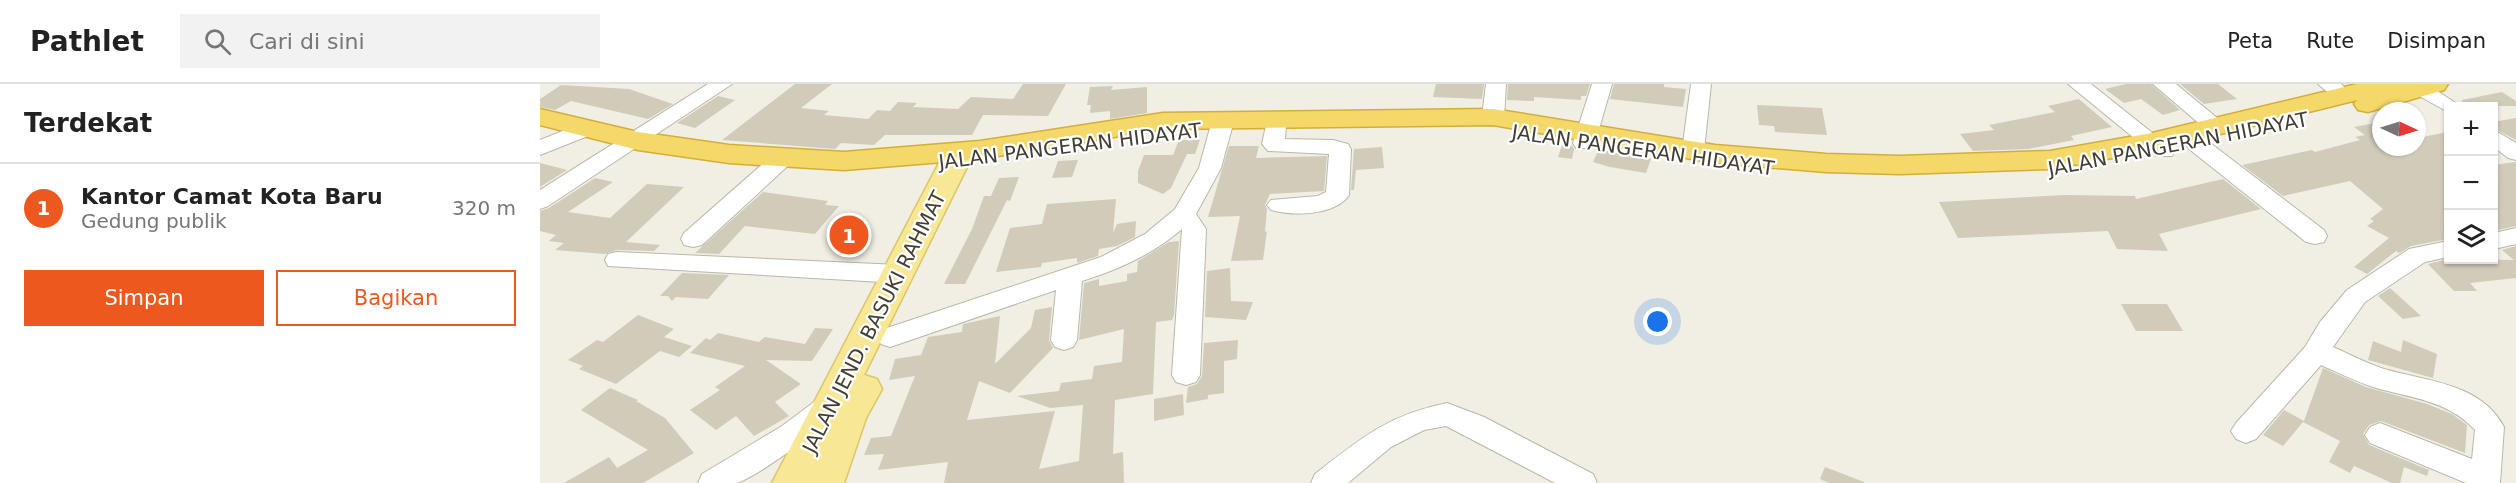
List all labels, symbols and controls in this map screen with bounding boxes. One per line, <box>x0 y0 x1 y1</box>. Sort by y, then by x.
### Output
search box <box>180 14 600 68</box>
text: Pathlet <box>30 25 144 58</box>
icon: search <box>201 25 234 58</box>
text: Cari di sini <box>249 29 365 54</box>
text: Peta <box>2227 29 2273 53</box>
text: Rute <box>2306 29 2354 53</box>
text: Disimpan <box>2387 29 2486 53</box>
north arrow <box>2372 102 2426 156</box>
map controls <box>2444 102 2498 264</box>
button: + <box>2444 102 2498 156</box>
street label: JALAN PANGERAN HIDAYAT <box>2044 107 2311 181</box>
text: Terdekat <box>24 108 152 138</box>
street label: JALAN PANGERAN HIDAYAT <box>935 118 1204 174</box>
street label: JALAN PANGERAN HIDAYAT <box>1508 119 1776 180</box>
button: − <box>2444 156 2498 210</box>
text: Kantor Camat Kota Baru <box>81 184 383 209</box>
street label: JALAN JEND. BASUKI RAHMAT <box>796 186 951 459</box>
text: 1 <box>37 196 50 220</box>
text: 320 m <box>452 196 516 220</box>
text: Gedung publik <box>81 209 227 233</box>
button: layers <box>2444 210 2498 264</box>
pin: 1 <box>830 212 868 258</box>
button: Simpan <box>24 270 264 326</box>
button: Bagikan <box>276 270 516 326</box>
your location <box>1643 307 1672 336</box>

